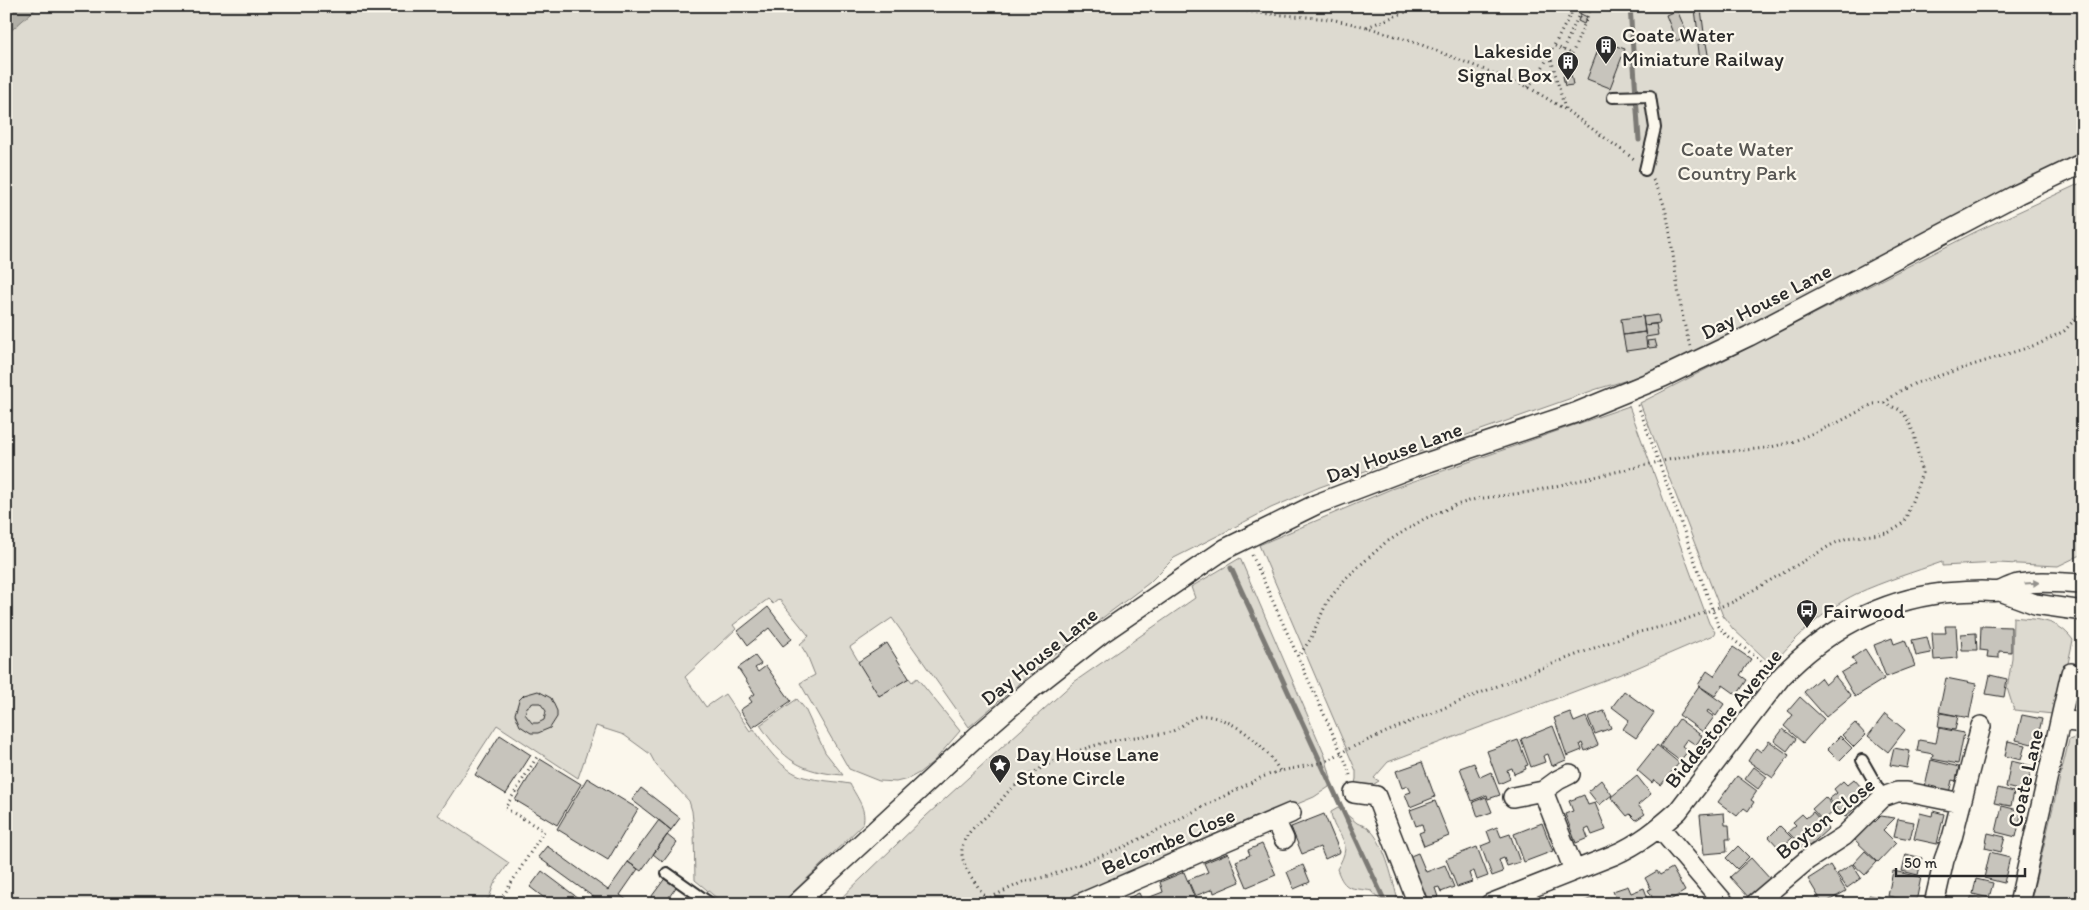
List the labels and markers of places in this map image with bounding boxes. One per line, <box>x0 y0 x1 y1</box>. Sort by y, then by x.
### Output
place label: Coate Water Miniature Railway <box>1622 22 1784 71</box>
building icon: Coate Water Miniature Railway <box>1594 34 1618 65</box>
place label: Lakeside Signal Box <box>1457 38 1553 87</box>
building icon: Lakeside Signal Box <box>1556 50 1580 81</box>
bus stop icon: Fairwood <box>1795 598 1819 629</box>
place label: Fairwood <box>1823 598 1905 623</box>
place label: Day House Lane Stone Circle <box>1016 741 1159 790</box>
place icon: Day House Lane Stone Circle <box>988 753 1012 784</box>

